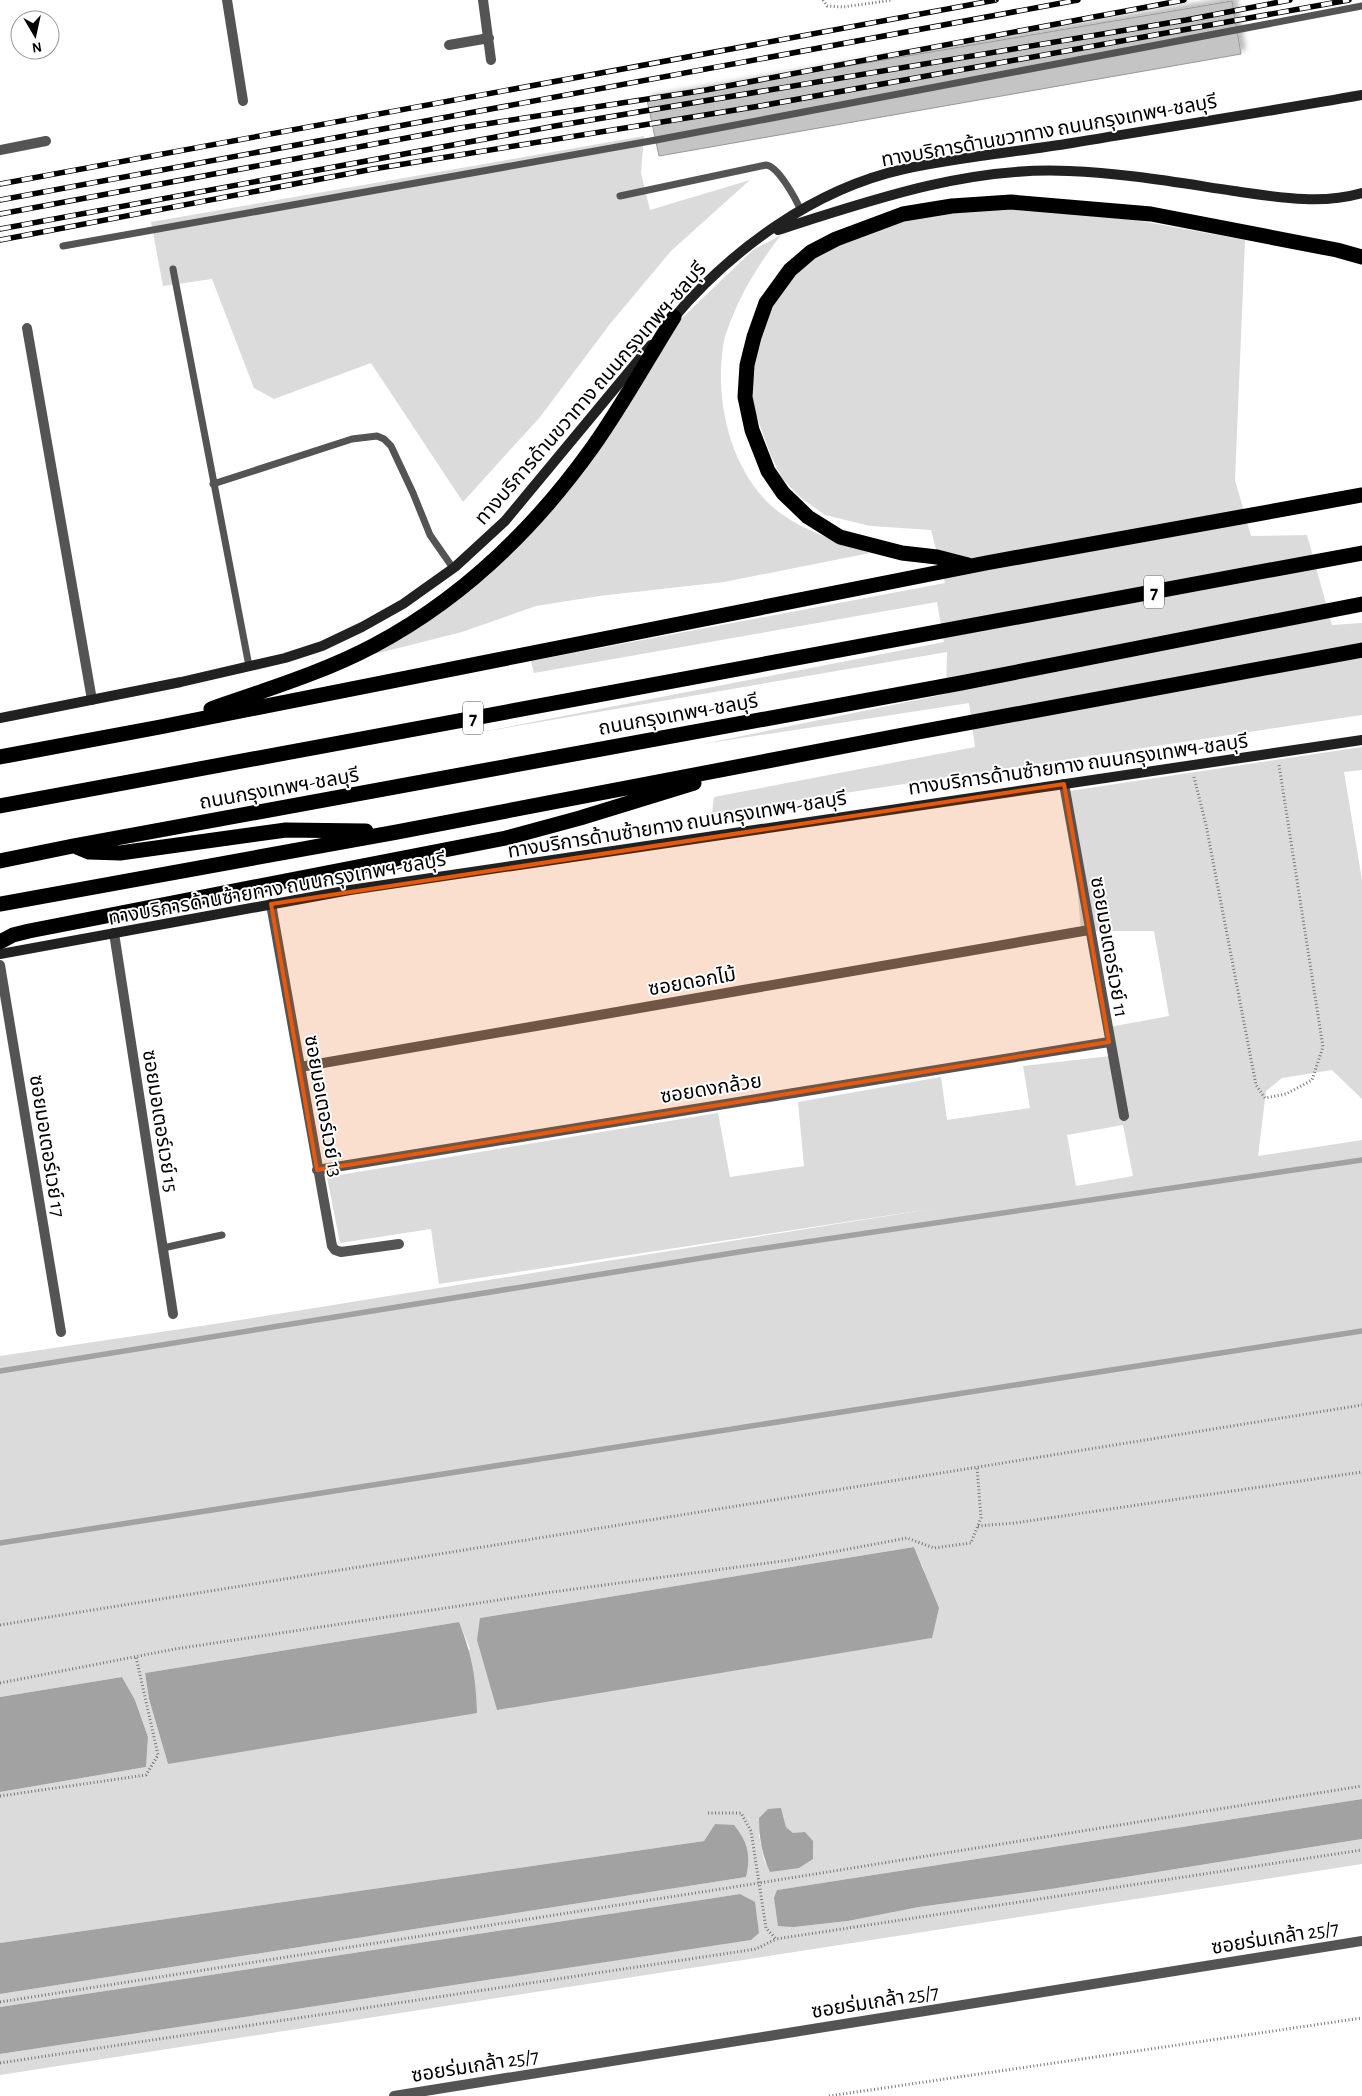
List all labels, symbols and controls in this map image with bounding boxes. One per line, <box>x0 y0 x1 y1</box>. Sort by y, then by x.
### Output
north arrow <box>10 10 60 60</box>
text: N <box>31 39 43 55</box>
street label: ทางบริการด้านขวาทาง ถนนกรุงเทพฯ-ชลบุรี <box>879 90 1219 171</box>
street label: ทางบริการด้านขวาทาง ถนนกรุงเทพฯ-ชลบุรี <box>470 257 711 529</box>
road number: 7 <box>1144 576 1164 608</box>
street label: ถนนกรุงเทพฯ-ชลบุรี <box>597 691 760 740</box>
road number: 7 <box>463 701 483 734</box>
street label: ทางบริการด้านซ้ายทาง ถนนกรุงเทพฯ-ชลบุรี <box>907 729 1249 800</box>
street label: ถนนกรุงเทพฯ-ชลบุรี <box>198 765 361 814</box>
street label: ทางบริการด้านซ้ายทาง ถนนกรุงเทพฯ-ชลบุรี <box>506 786 848 863</box>
street label: ทางบริการด้านซ้ายทาง ถนนกรุงเทพฯ-ชลบุรี <box>106 847 448 930</box>
street label: ซอยมอเตอร์เวย์ 11 <box>1087 875 1131 1019</box>
street label: ซอยดอกไม้ <box>646 962 738 1000</box>
street label: ซอยมอเตอร์เวย์ 13 <box>301 1034 345 1179</box>
street label: ซอยมอเตอร์เวย์ 15 <box>139 1049 181 1194</box>
street label: ซอยดงกล้วย <box>659 1069 763 1107</box>
street label: ซอยมอเตอร์เวย์ 17 <box>26 1074 68 1219</box>
street label: ซอยร่มเกล้า 25/7 <box>1210 1916 1340 1958</box>
street label: ซอยร่มเกล้า 25/7 <box>810 1980 940 2022</box>
street label: ซอยร่มเกล้า 25/7 <box>410 2044 540 2086</box>

